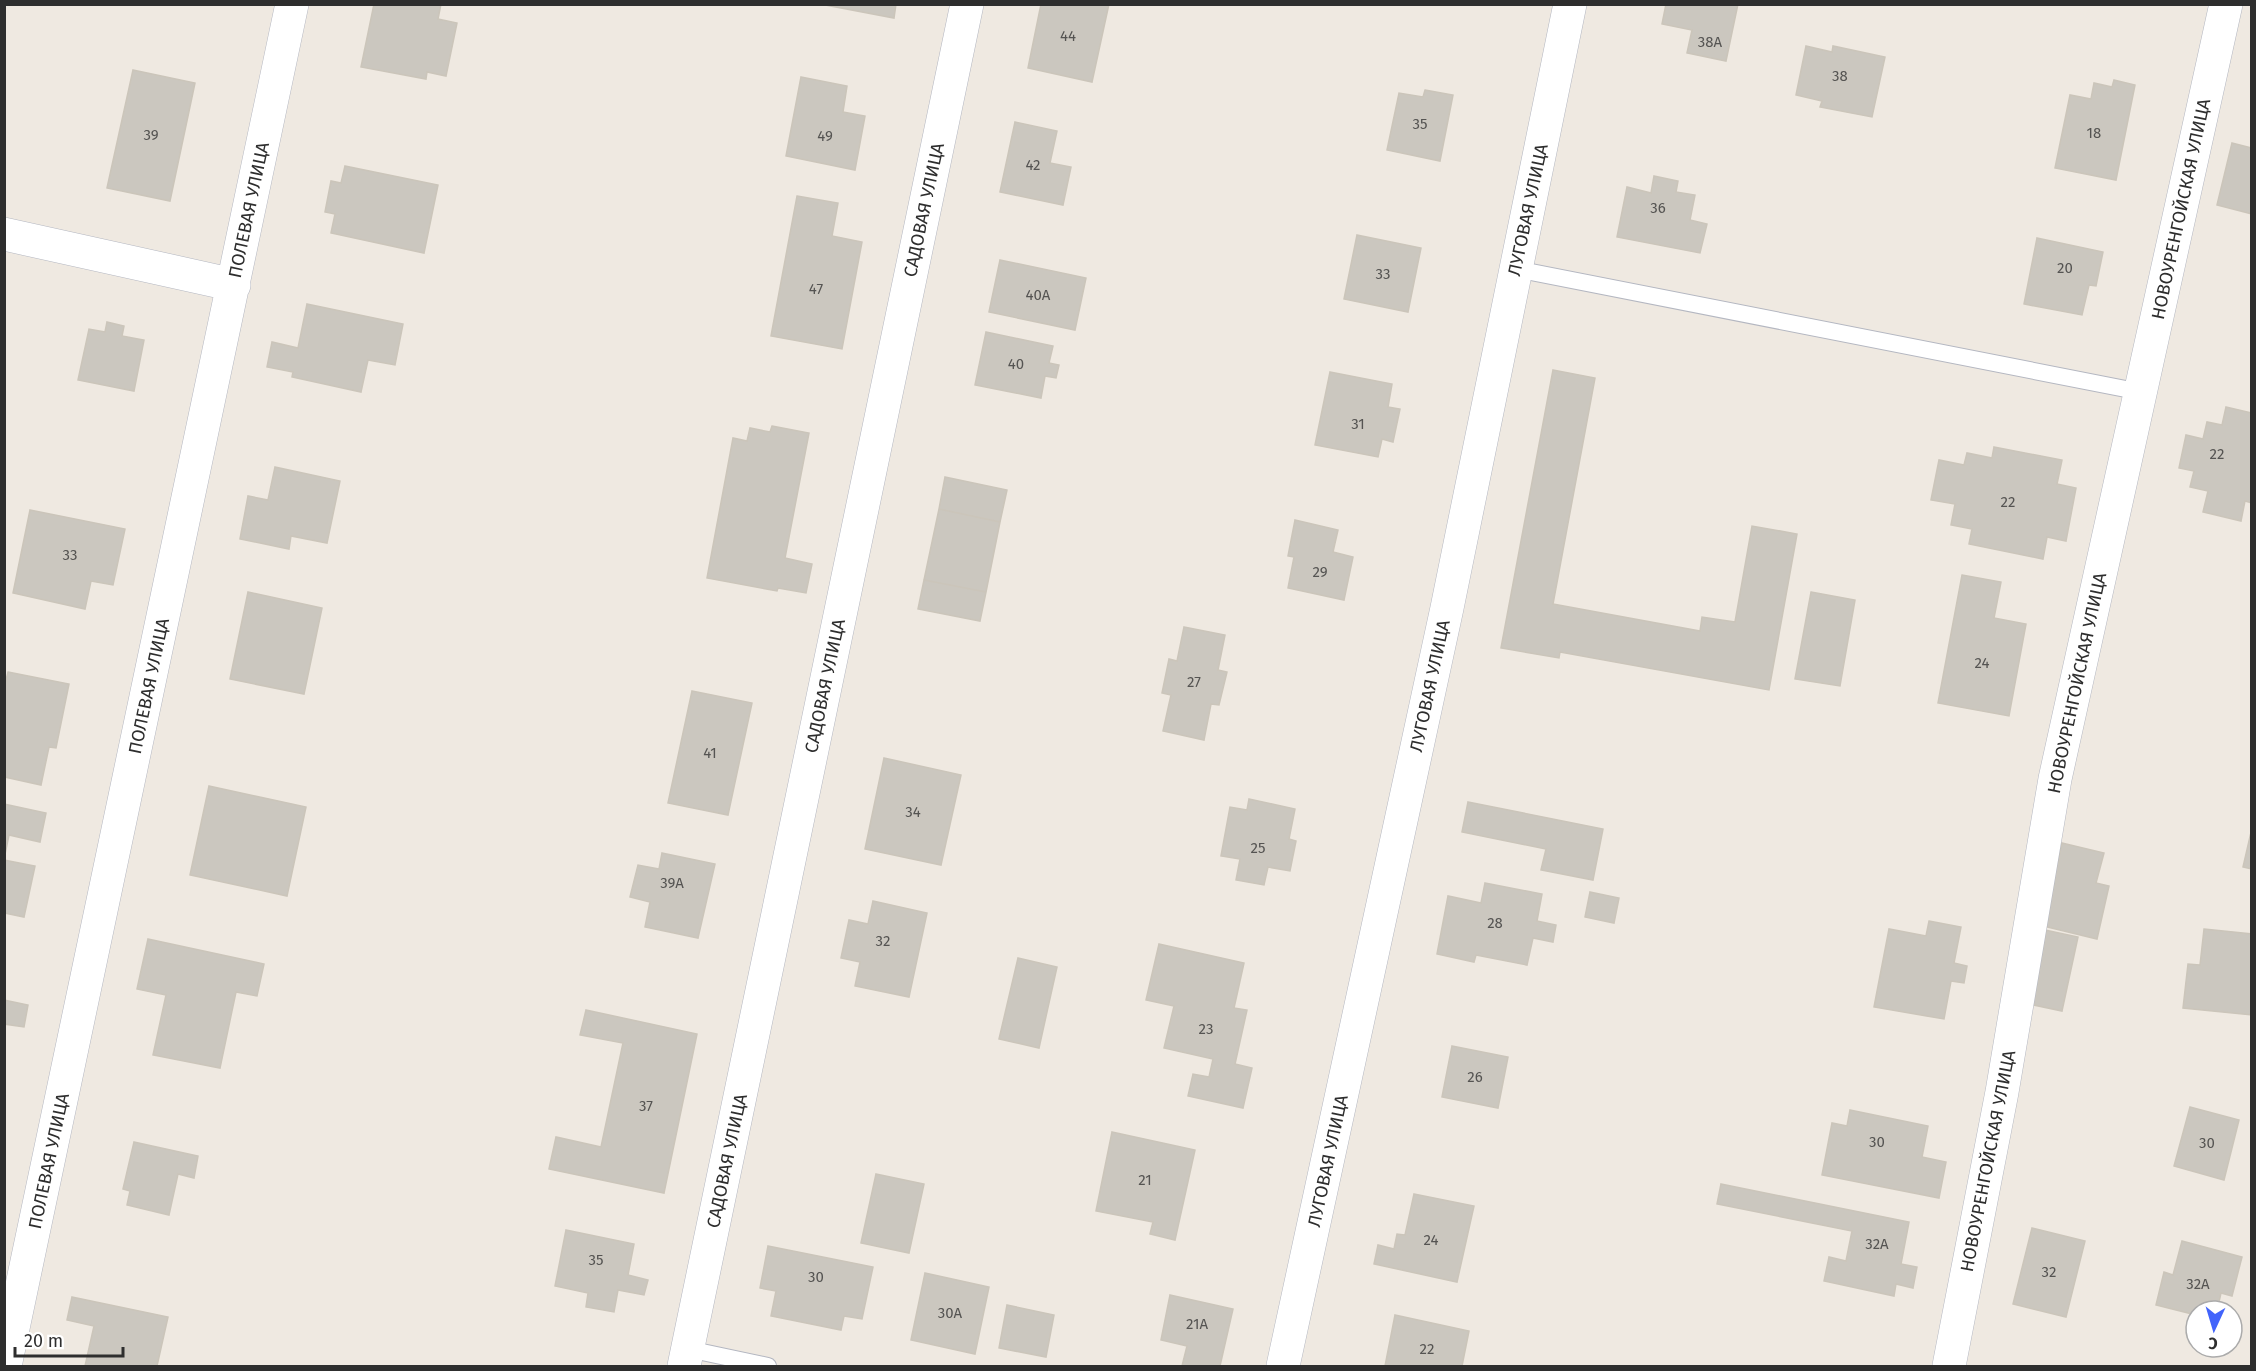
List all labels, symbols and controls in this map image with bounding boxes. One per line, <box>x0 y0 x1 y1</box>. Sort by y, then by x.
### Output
house number: 44 <box>1060 27 1076 45</box>
house number: 38А <box>1698 33 1723 51</box>
house number: 38 <box>1832 67 1848 85</box>
street label: НОВОУРЕНГОЙСКАЯ УЛИЦА <box>2147 96 2215 321</box>
house number: 35 <box>1412 115 1428 133</box>
house number: 18 <box>2087 124 2101 142</box>
house number: 39 <box>143 126 159 144</box>
house number: 49 <box>817 127 833 145</box>
street label: ПОЛЕВАЯ УЛИЦА <box>224 139 274 280</box>
street label: САДОВАЯ УЛИЦА <box>899 140 949 279</box>
street label: ЛУГОВАЯ УЛИЦА <box>1503 141 1553 278</box>
house number: 42 <box>1025 156 1041 174</box>
house number: 36 <box>1650 199 1666 217</box>
house number: 20 <box>2057 259 2073 277</box>
house number: 33 <box>1376 265 1390 283</box>
house number: 47 <box>809 280 823 298</box>
house number: 40А <box>1026 286 1051 304</box>
house number: 40 <box>1008 355 1024 373</box>
house number: 31 <box>1351 415 1365 433</box>
house number: 22 <box>2210 445 2224 463</box>
house number: 22 <box>2001 493 2015 511</box>
house number: 33 <box>63 546 77 564</box>
house number: 29 <box>1312 563 1328 581</box>
street label: НОВОУРЕНГОЙСКАЯ УЛИЦА <box>2043 570 2111 795</box>
street label: ПОЛЕВАЯ УЛИЦА <box>124 615 174 756</box>
street label: САДОВАЯ УЛИЦА <box>800 616 850 755</box>
street label: ЛУГОВАЯ УЛИЦА <box>1405 617 1455 754</box>
house number: 24 <box>1974 654 1990 672</box>
house number: 27 <box>1187 673 1201 691</box>
house number: 41 <box>703 744 717 762</box>
house number: 34 <box>905 803 921 821</box>
house number: 25 <box>1251 839 1265 857</box>
house number: 39А <box>660 874 684 892</box>
house number: 28 <box>1487 914 1503 932</box>
house number: 32 <box>876 932 890 950</box>
house number: 23 <box>1199 1020 1213 1038</box>
street label: НОВОУРЕНГОЙСКАЯ УЛИЦА <box>1956 1048 2020 1274</box>
house number: 26 <box>1467 1068 1483 1086</box>
street label: ПОЛЕВАЯ УЛИЦА <box>24 1090 74 1231</box>
street label: САДОВАЯ УЛИЦА <box>702 1091 752 1230</box>
street label: ЛУГОВАЯ УЛИЦА <box>1303 1092 1353 1229</box>
house number: 37 <box>639 1097 653 1115</box>
house number: 30 <box>1869 1133 1885 1151</box>
house number: 30 <box>2199 1134 2215 1152</box>
house number: 21 <box>1138 1171 1152 1189</box>
house number: 24 <box>1423 1231 1439 1249</box>
house number: 32А <box>1865 1235 1889 1253</box>
house number: 35 <box>588 1251 604 1269</box>
house number: 32 <box>2042 1263 2056 1281</box>
house number: 30 <box>808 1268 824 1286</box>
house number: 32А <box>2186 1275 2210 1293</box>
north arrow <box>2184 1299 2244 1359</box>
house number: 30А <box>938 1304 963 1322</box>
house number: 21А <box>1186 1315 1208 1333</box>
scale bar <box>15 1320 123 1358</box>
text: 20 m <box>24 1330 63 1352</box>
text: С <box>2207 1334 2218 1353</box>
house number: 22 <box>1420 1340 1434 1358</box>

